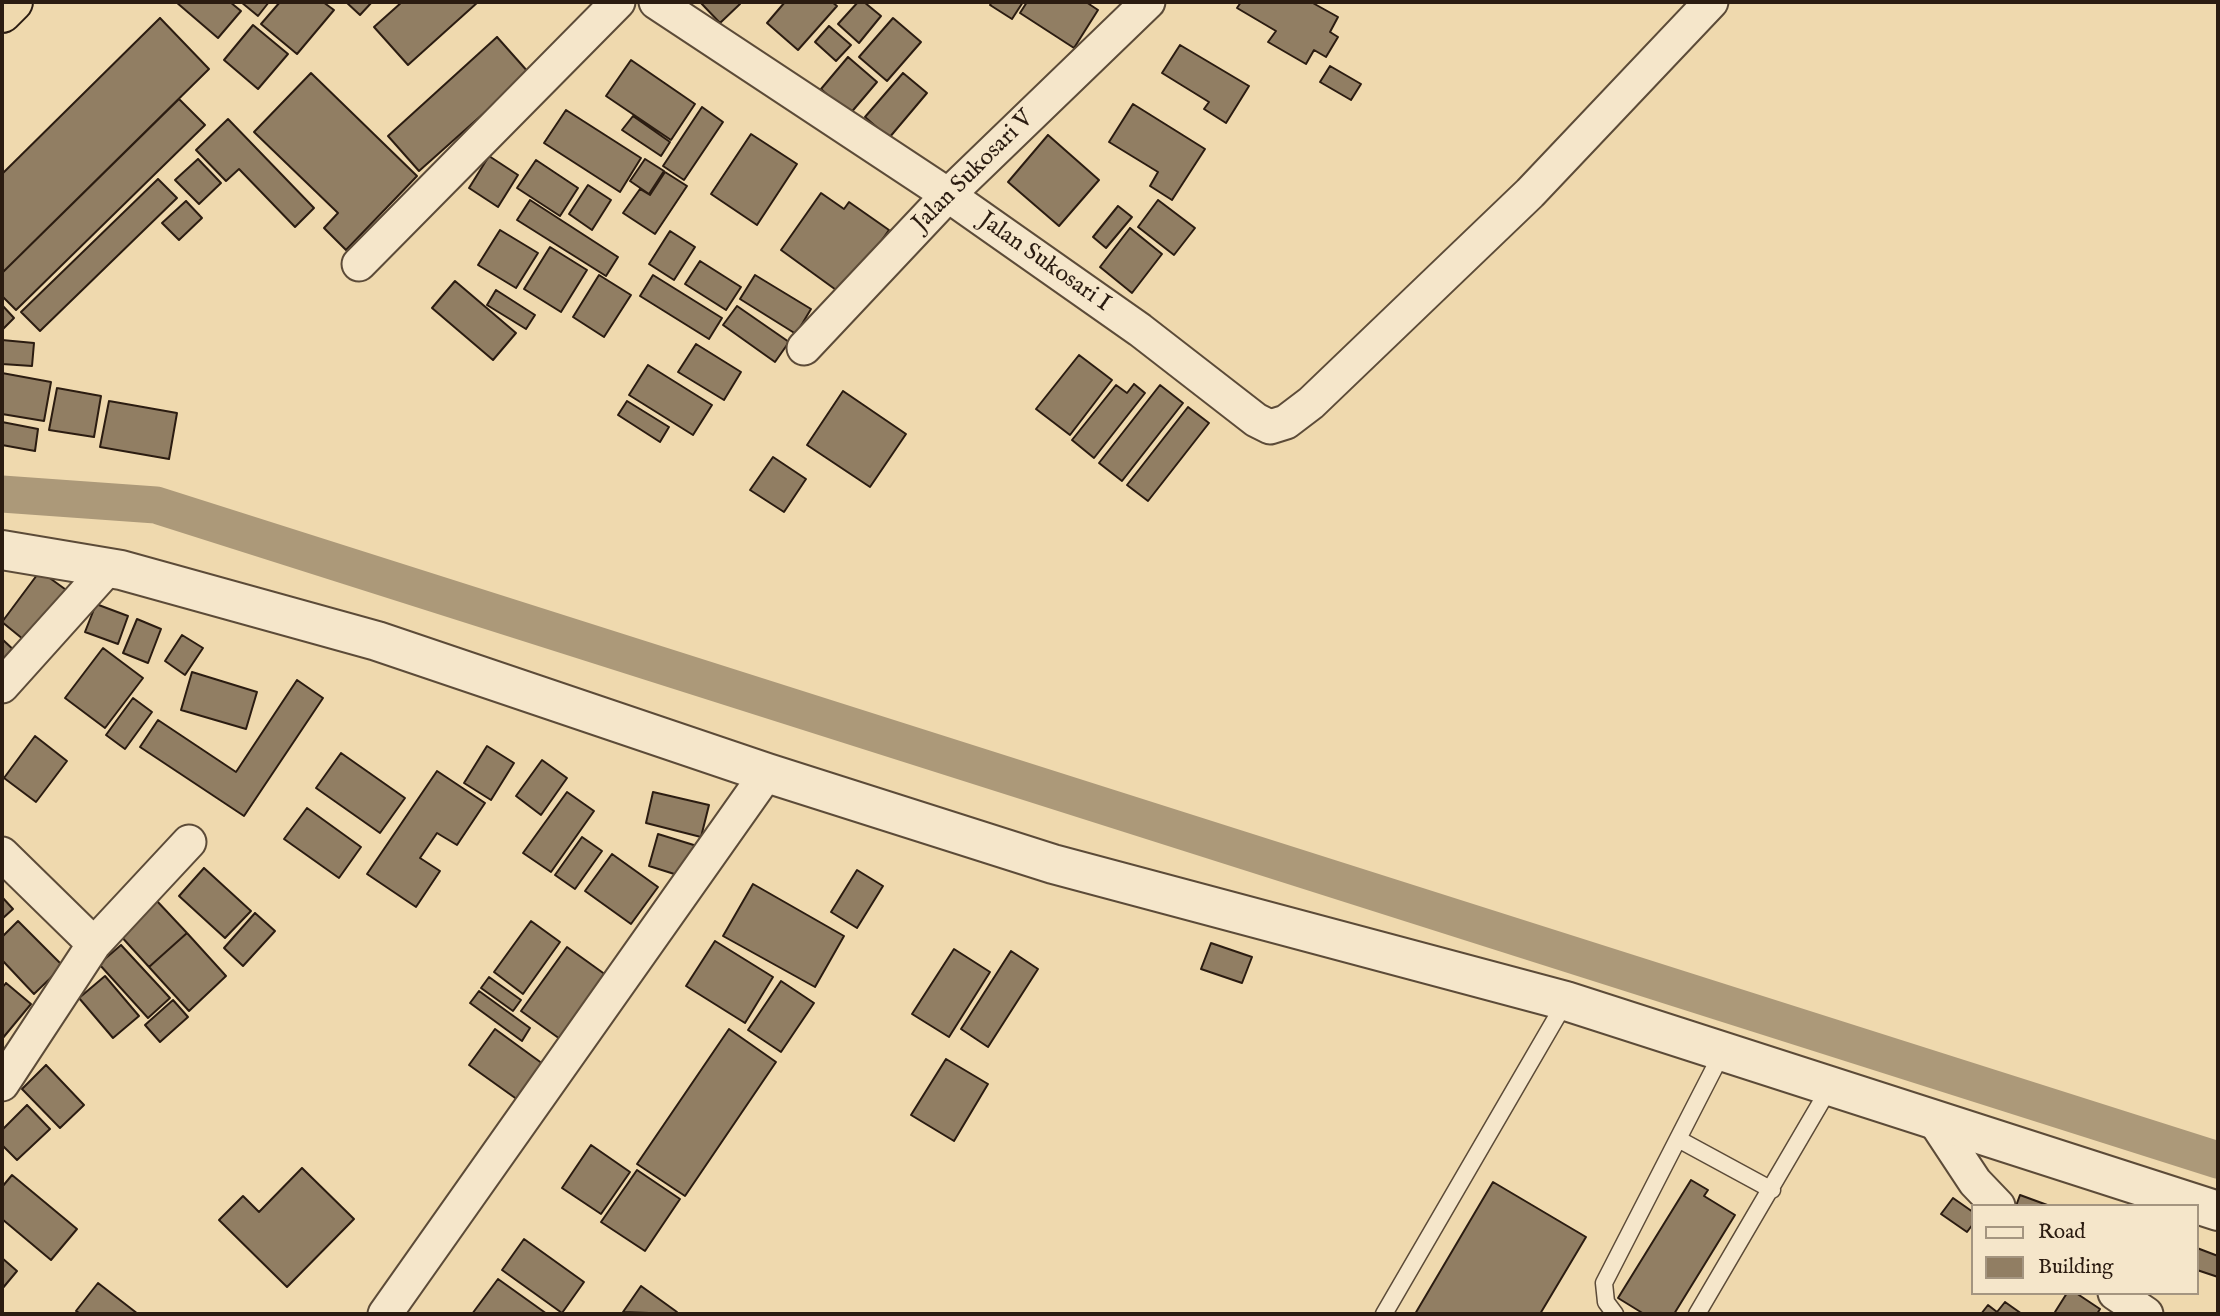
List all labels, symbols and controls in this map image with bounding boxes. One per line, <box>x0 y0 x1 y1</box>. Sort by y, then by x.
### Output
street label: Jalan Sukosari V <box>907 105 1041 239</box>
street label: Jalan Sukosari I <box>972 207 1116 319</box>
legend <box>1972 1204 2199 1295</box>
text: Road <box>2038 1219 2085 1246</box>
text: Building <box>2038 1254 2113 1281</box>

